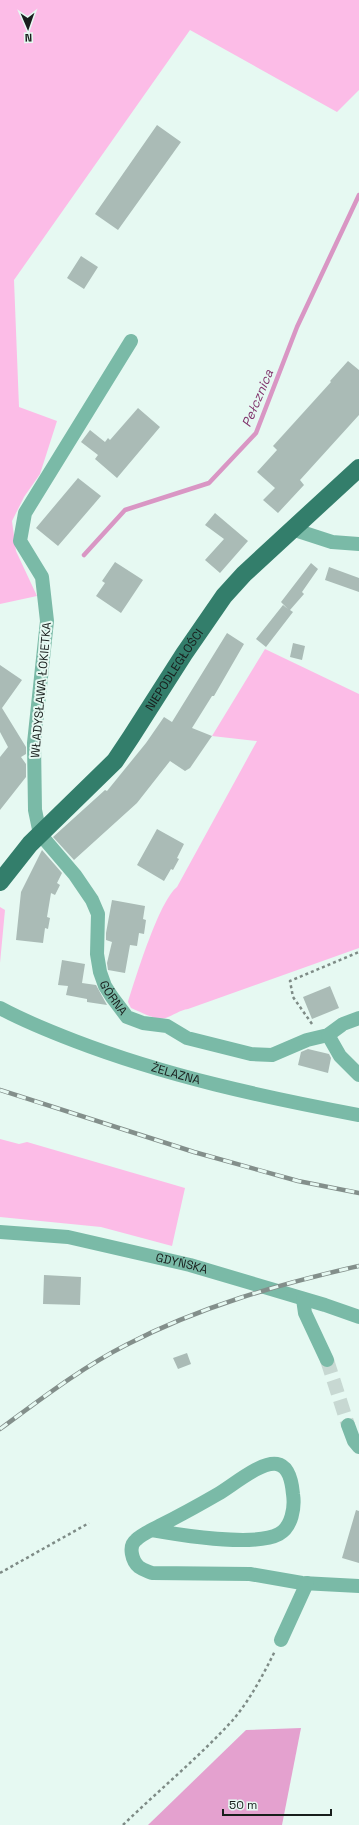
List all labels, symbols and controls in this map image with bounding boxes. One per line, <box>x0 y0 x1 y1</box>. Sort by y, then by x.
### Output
north arrow <box>8 8 48 48</box>
text: N <box>24 31 32 45</box>
water label: Pełcznica <box>238 366 277 430</box>
street label: WŁADYSŁAWA ŁOKIETKA <box>27 621 55 759</box>
street label: NIEPODLEGŁOŚCI <box>142 626 207 714</box>
street label: GÓRNA <box>96 978 131 1019</box>
street label: ŻELAZNA <box>149 1059 202 1088</box>
street label: GDYŃSKA <box>154 1249 210 1278</box>
scale bar <box>223 1791 331 1817</box>
text: 50 m <box>229 1797 257 1813</box>

